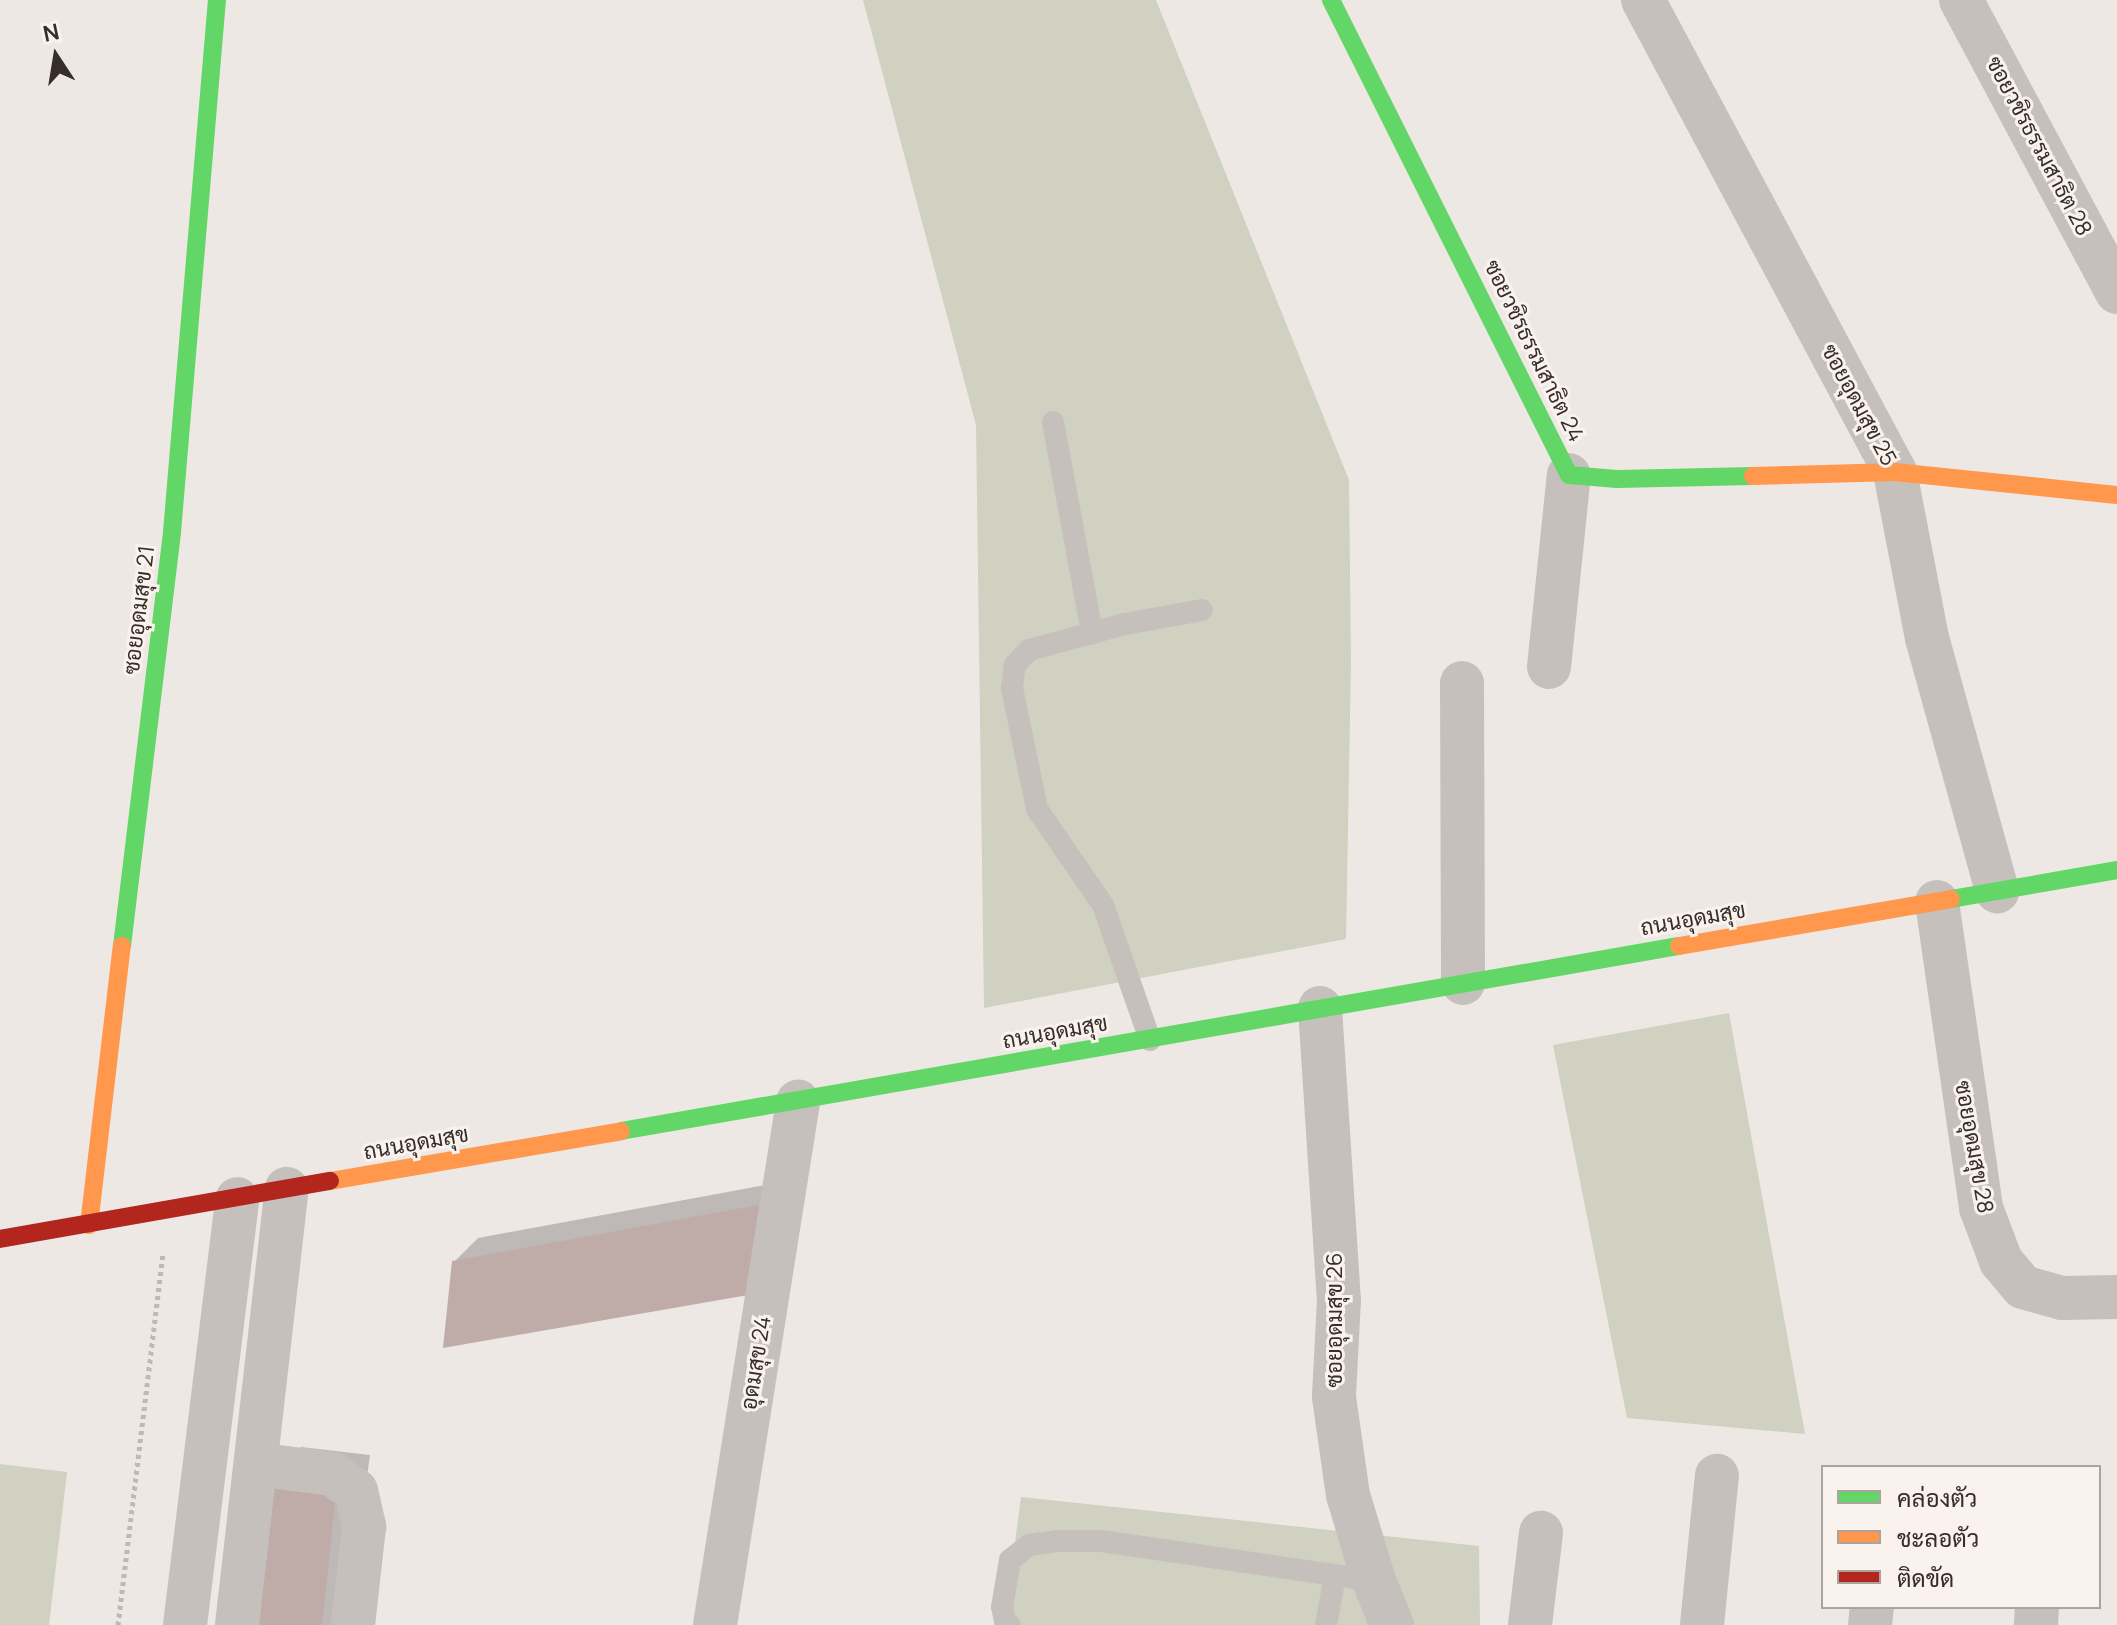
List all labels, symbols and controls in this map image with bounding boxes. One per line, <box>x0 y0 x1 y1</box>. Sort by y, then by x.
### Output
north arrow <box>16 16 96 96</box>
text: N <box>40 16 62 49</box>
street label: ซอยวชิรธรรมสาธิต 28 <box>1981 52 2097 240</box>
street label: ซอยวชิรธรรมสาธิต 24 <box>1478 256 1590 446</box>
street label: ซอยอุดมสุข 25 <box>1816 340 1902 470</box>
street label: ซอยอุดมสุข 21 <box>118 544 160 676</box>
street label: ถนนอุดมสุข <box>1638 897 1748 941</box>
street label: ถนนอุดมสุข <box>1000 1010 1110 1054</box>
street label: ซอยอุดมสุข 28 <box>1949 1079 1999 1215</box>
street label: ถนนอุดมสุข <box>361 1121 471 1165</box>
street label: ซอยอุดมสุข 26 <box>1322 1253 1348 1387</box>
street label: อุดมสุข 24 <box>736 1314 776 1412</box>
legend <box>1821 1465 2101 1609</box>
text: คล่องตัว <box>1897 1481 1977 1514</box>
text: ชะลอตัว <box>1897 1521 1979 1554</box>
text: ติดขัด <box>1897 1561 1954 1594</box>

